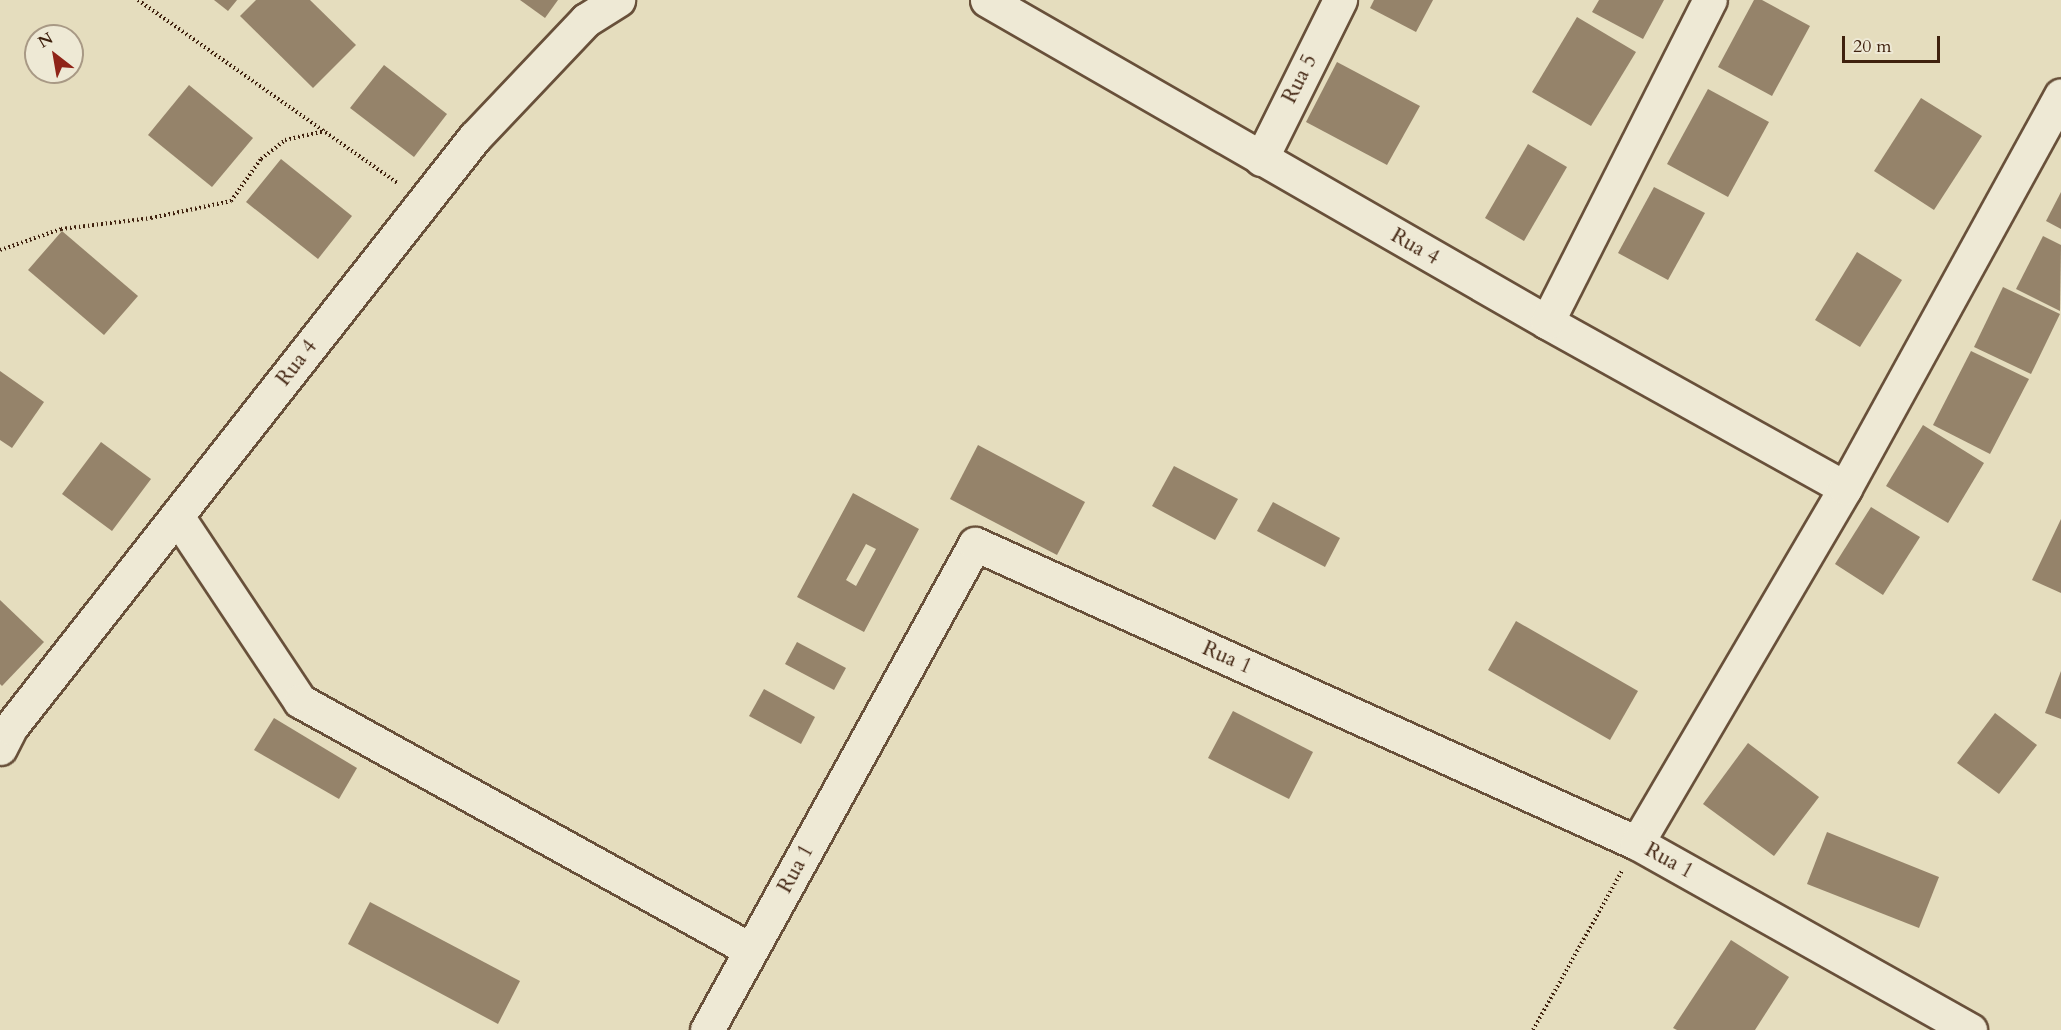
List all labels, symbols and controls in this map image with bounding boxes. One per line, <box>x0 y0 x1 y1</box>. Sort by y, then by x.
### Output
north arrow <box>24 24 84 84</box>
scale bar <box>1845 24 1942 62</box>
text: N <box>34 27 57 53</box>
text: 20 m <box>1853 34 1892 59</box>
street label: Rua 5 <box>1277 50 1323 108</box>
street label: Rua 4 <box>1386 223 1444 271</box>
street label: Rua 4 <box>271 335 323 391</box>
street label: Rua 1 <box>1198 636 1256 680</box>
street label: Rua 1 <box>1640 837 1698 885</box>
street label: Rua 1 <box>772 840 820 898</box>

